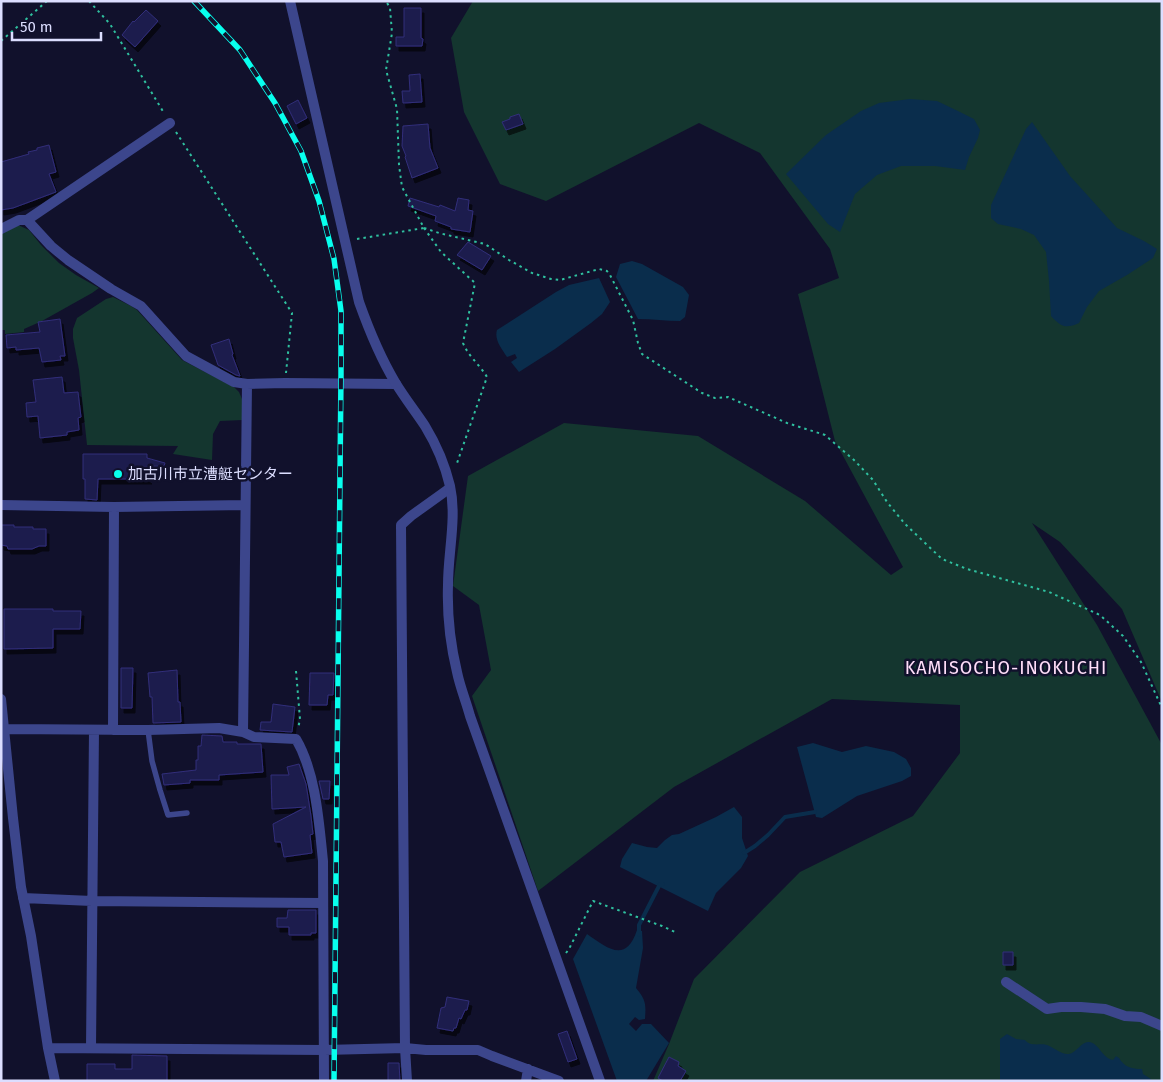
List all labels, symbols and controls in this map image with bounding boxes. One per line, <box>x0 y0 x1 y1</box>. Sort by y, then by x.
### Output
scale bar <box>12 10 101 42</box>
text: 50 m <box>20 18 53 36</box>
place label: 加古川市立漕艇センター <box>128 465 293 483</box>
marker: 加古川市立漕艇センター <box>112 468 124 480</box>
district label: KAMISOCHO-INOKUCHI <box>905 657 1107 679</box>

